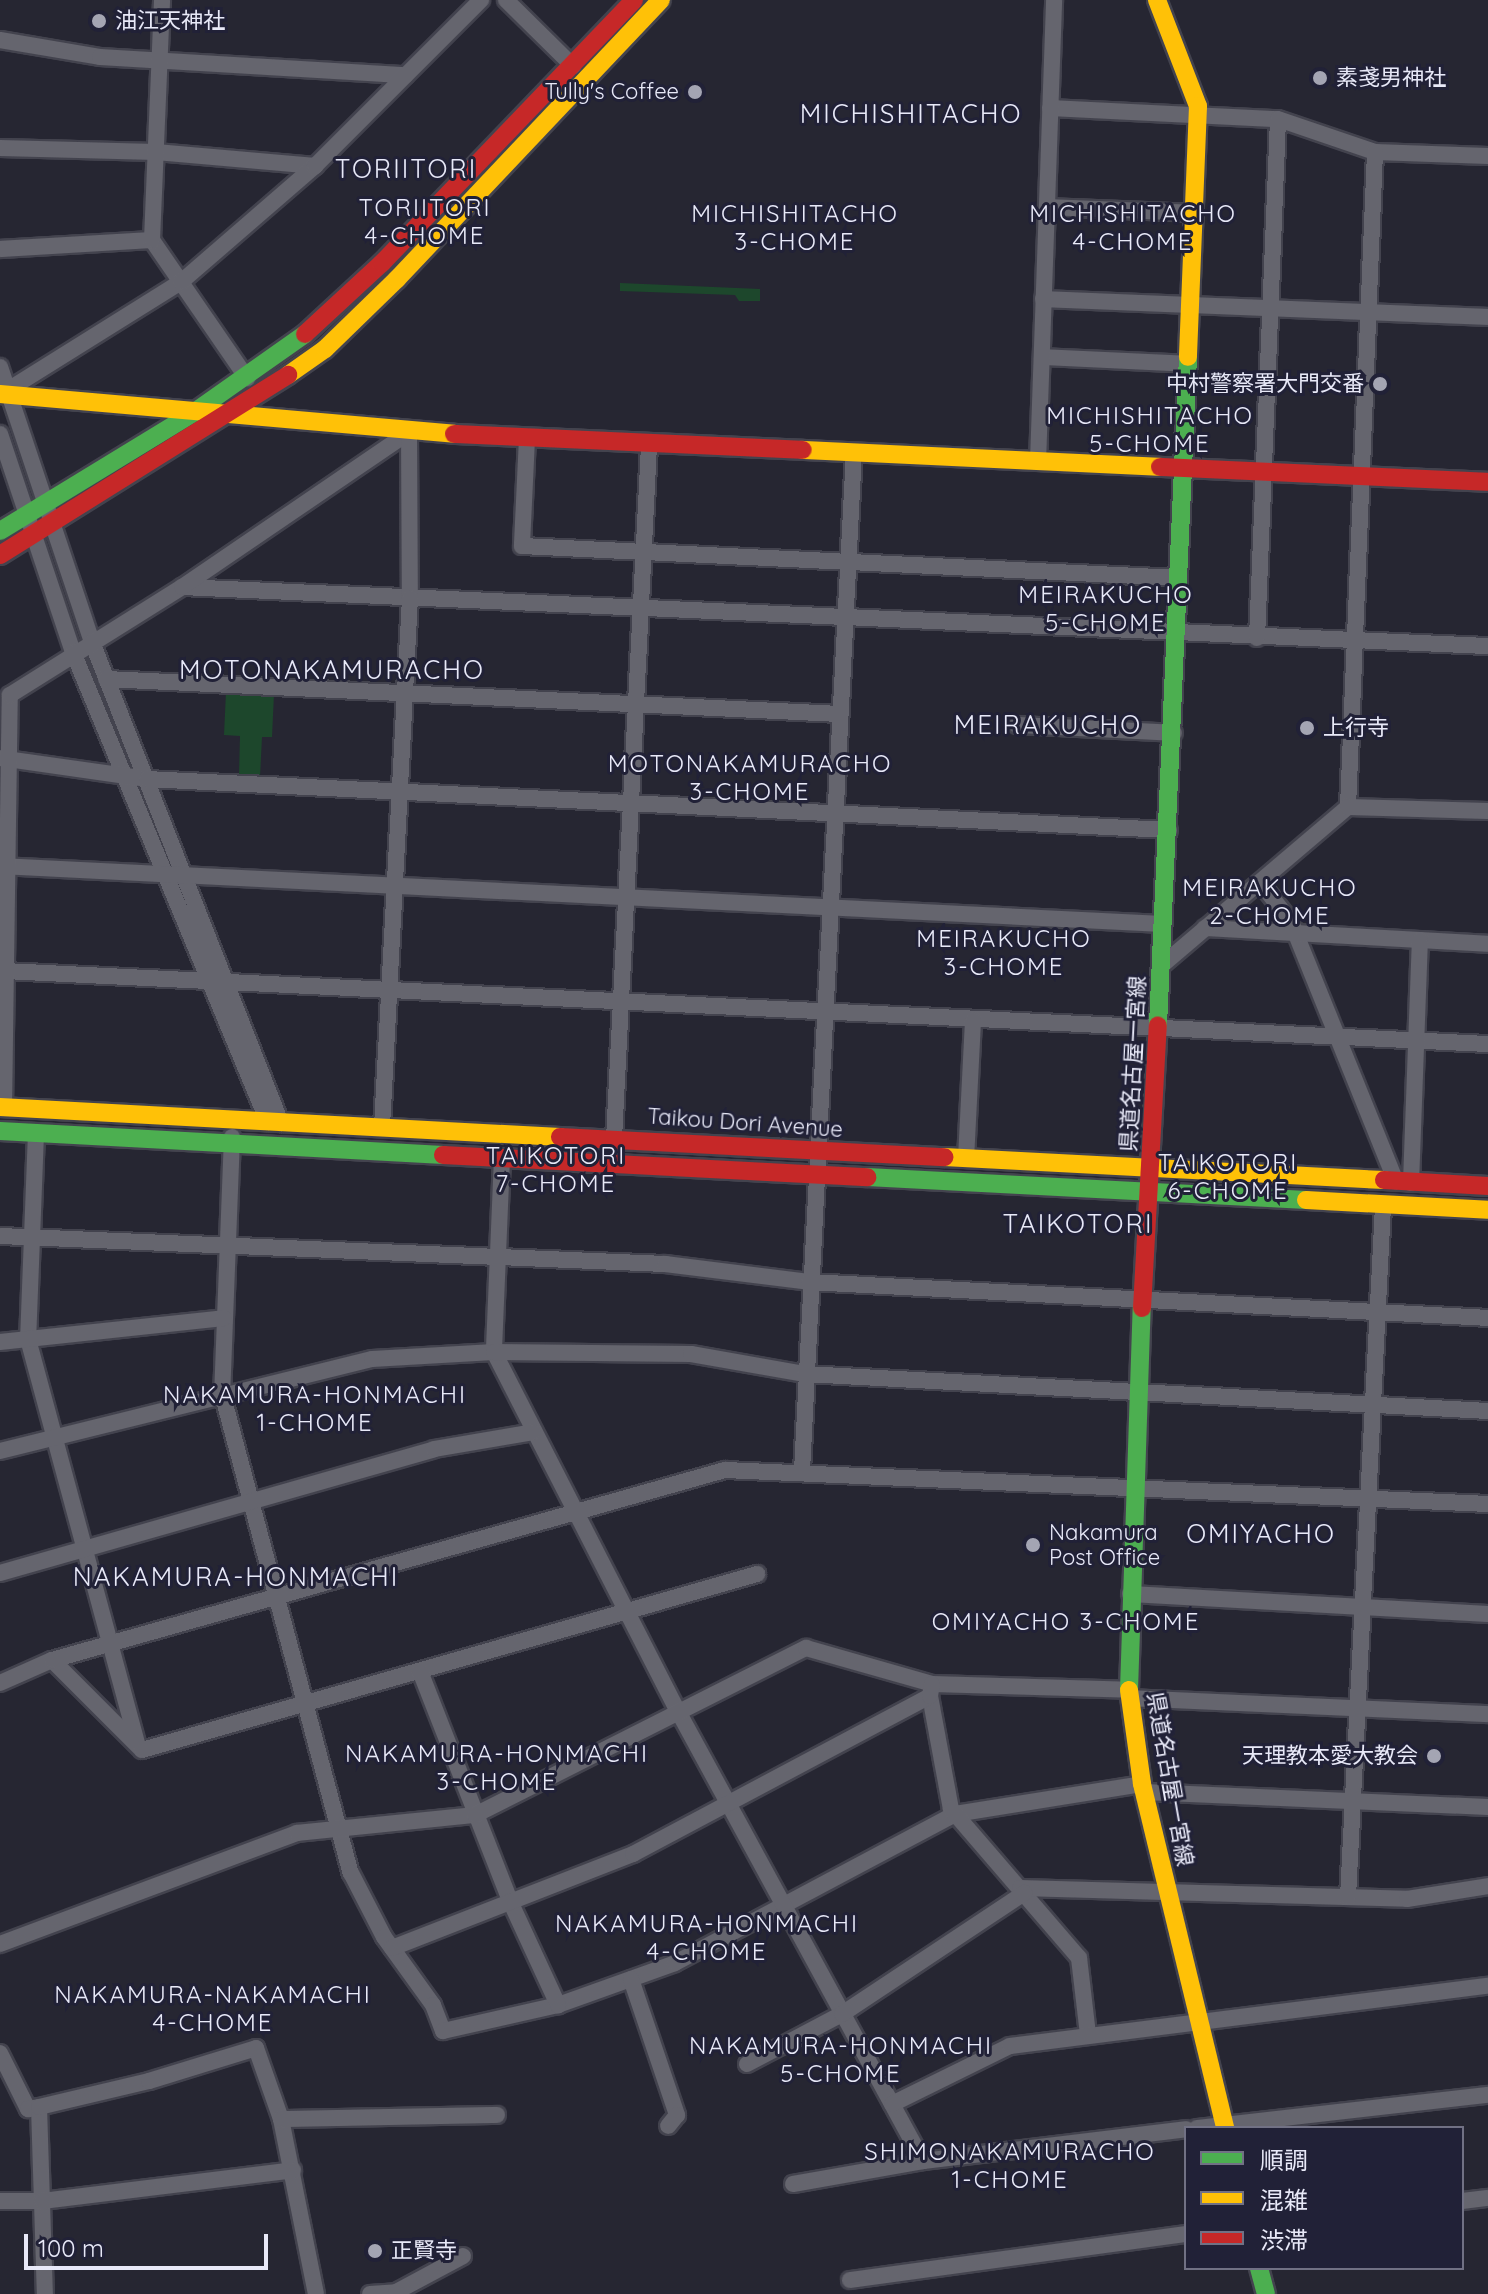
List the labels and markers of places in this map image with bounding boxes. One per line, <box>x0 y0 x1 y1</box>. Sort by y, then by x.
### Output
place label: 油江天神社 <box>115 8 225 34</box>
marker: 油江天神社 <box>90 12 108 30</box>
place label: 素戔男神社 <box>1336 65 1446 91</box>
marker: 素戔男神社 <box>1311 69 1329 87</box>
place label: Tully's Coffee <box>545 79 679 105</box>
marker: Tully's Coffee <box>686 83 704 101</box>
place label: 中村警察署大門交番 <box>1166 371 1364 397</box>
marker: 中村警察署大門交番 <box>1371 375 1389 393</box>
place label: 上行寺 <box>1323 715 1389 741</box>
marker: 上行寺 <box>1298 719 1316 737</box>
place label: Nakamura Post Office <box>1049 1519 1160 1570</box>
marker: Nakamura Post Office <box>1024 1536 1042 1554</box>
place label: 天理教本愛大教会 <box>1242 1743 1418 1769</box>
marker: 天理教本愛大教会 <box>1425 1747 1443 1765</box>
place label: 正賢寺 <box>391 2238 457 2264</box>
marker: 正賢寺 <box>366 2242 384 2260</box>

